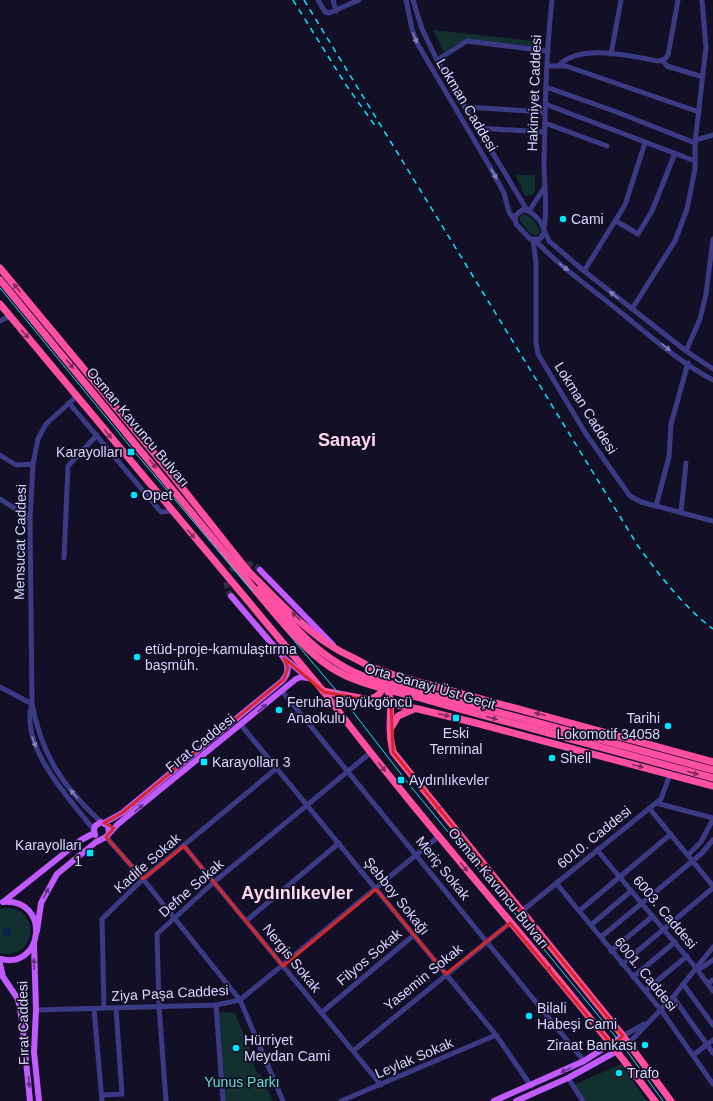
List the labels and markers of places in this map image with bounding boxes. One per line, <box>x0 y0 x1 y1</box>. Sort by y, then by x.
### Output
place label: Cami <box>571 211 604 227</box>
marker: Cami <box>558 214 568 224</box>
place label: Karayolları <box>56 444 123 460</box>
marker: Karayolları <box>126 447 136 457</box>
place label: Opet <box>142 487 172 503</box>
marker: Opet <box>129 490 139 500</box>
place label: etüd-proje-kamulaştırma başmüh. <box>145 641 297 673</box>
marker: etüd-proje-kamulaştırma başmüh. <box>132 652 142 662</box>
place label: Feruha Büyükgöncü Anaokulu <box>287 694 412 726</box>
marker: Feruha Büyükgöncü Anaokulu <box>274 705 284 715</box>
place label: Tarihi Lokomotif 34058 <box>556 710 660 742</box>
marker: Eski Terminal <box>451 713 461 723</box>
marker: Tarihi Lokomotif 34058 <box>663 721 673 731</box>
place label: Eski Terminal <box>430 725 482 757</box>
place label: Shell <box>560 750 591 766</box>
marker: Shell <box>547 753 557 763</box>
place label: Karayolları 3 <box>212 754 291 770</box>
marker: Karayolları 3 <box>199 757 209 767</box>
place label: Aydınlıkevler <box>409 772 489 788</box>
marker: Aydınlıkevler <box>396 775 406 785</box>
place label: Karayolları 1 <box>15 837 82 869</box>
marker: Karayolları 1 <box>85 848 95 858</box>
place label: Bilali Habeşi Cami <box>537 1000 617 1032</box>
marker: Bilali Habeşi Cami <box>524 1011 534 1021</box>
place label: Hürriyet Meydan Cami <box>244 1032 330 1064</box>
place label: Ziraat Bankası <box>547 1037 637 1053</box>
marker: Ziraat Bankası <box>640 1040 650 1050</box>
marker: Hürriyet Meydan Cami <box>231 1043 241 1053</box>
place label: Trafo <box>627 1065 659 1081</box>
marker: Trafo <box>614 1068 624 1078</box>

